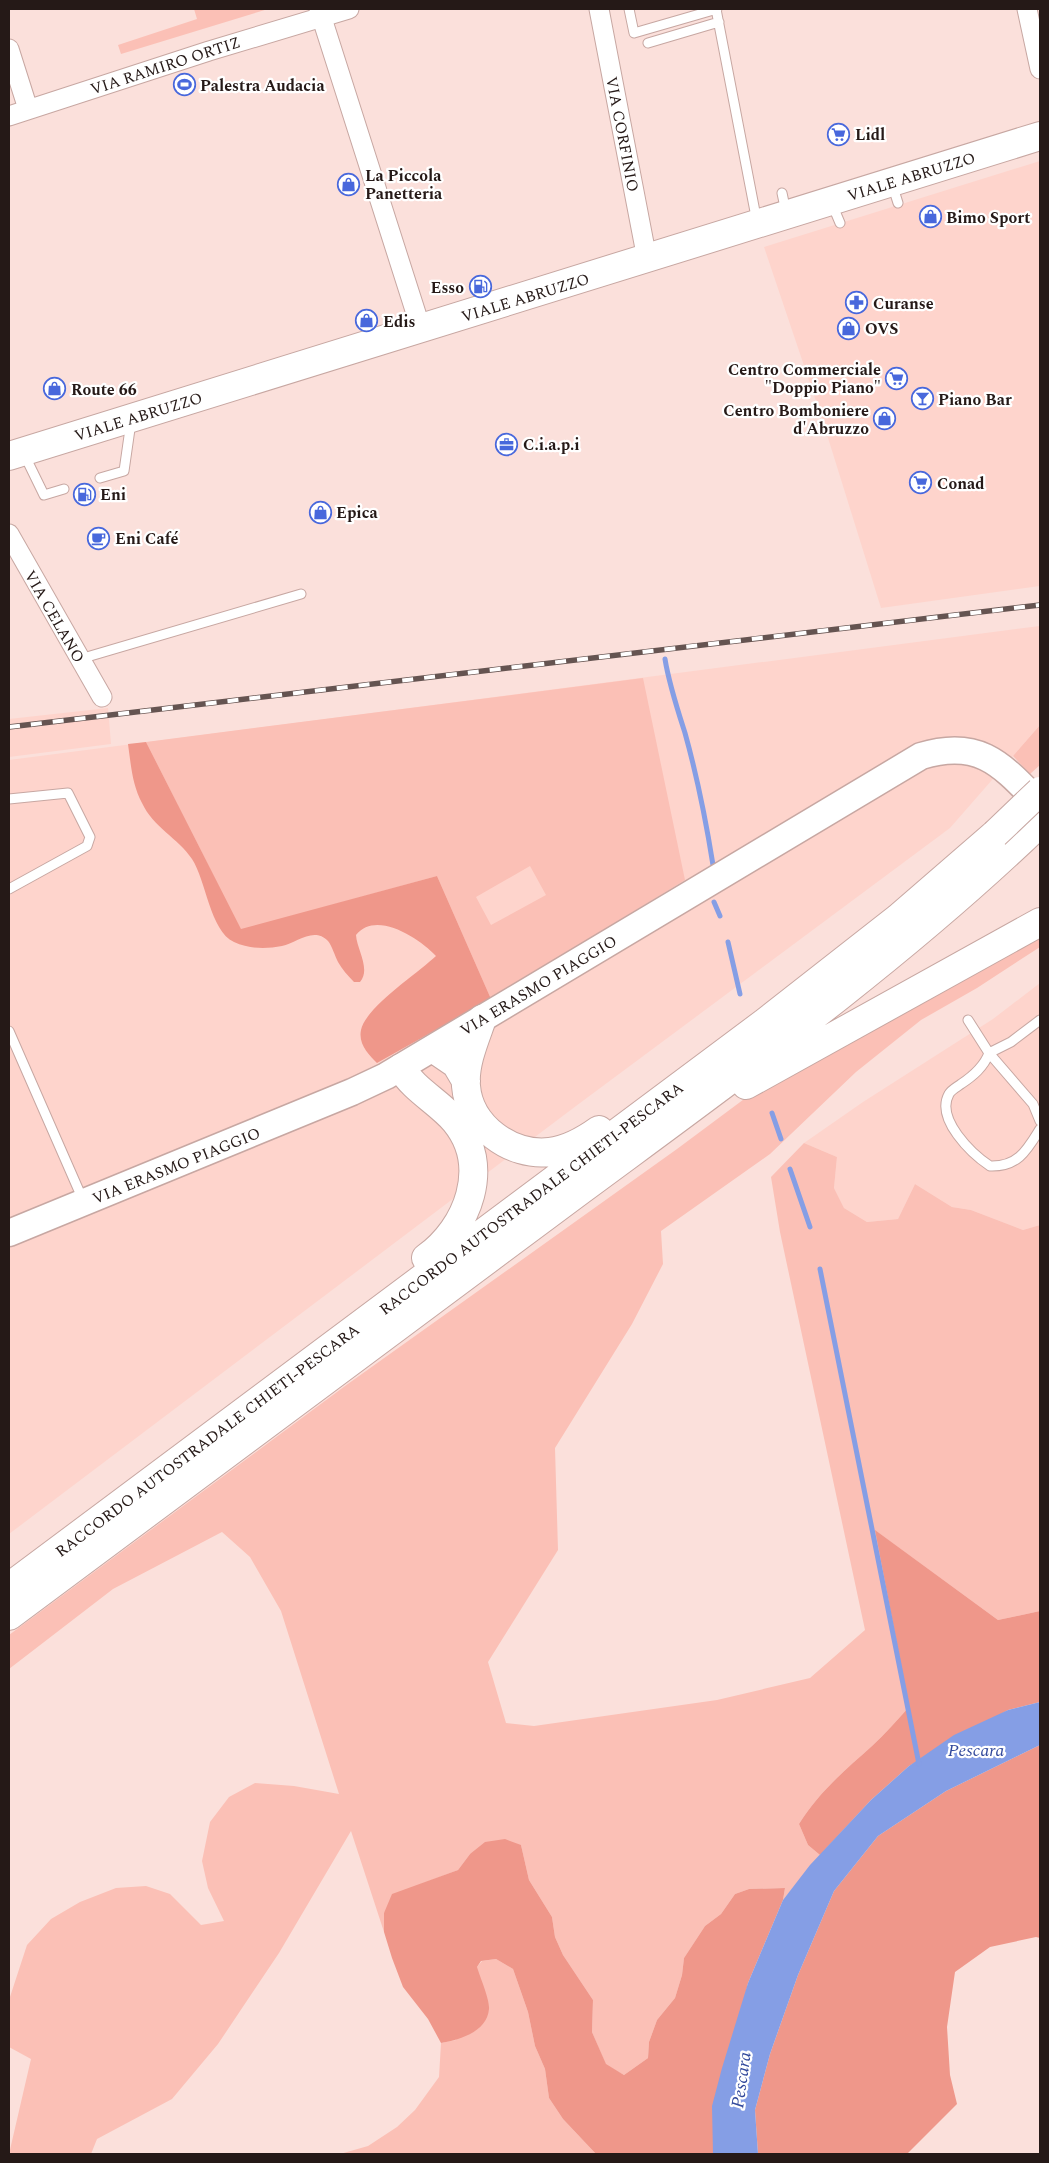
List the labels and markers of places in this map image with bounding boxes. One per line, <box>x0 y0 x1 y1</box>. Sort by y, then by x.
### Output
sports icon: Palestra Audacia <box>172 73 196 97</box>
place label: Palestra Audacia <box>200 74 325 98</box>
supermarket icon: Lidl <box>827 122 851 146</box>
place label: Lidl <box>855 123 885 147</box>
place label: La Piccola Panetteria <box>365 164 443 206</box>
shop icon: La Piccola Panetteria <box>337 172 361 196</box>
shop icon: Bimo Sport <box>918 205 942 229</box>
place label: Bimo Sport <box>946 206 1030 230</box>
fuel station icon: Esso <box>468 275 492 299</box>
place label: Esso <box>431 276 464 300</box>
pharmacy icon: Curanse <box>845 291 869 315</box>
place label: Curanse <box>873 292 934 316</box>
shop icon: Edis <box>355 309 379 333</box>
place label: Edis <box>383 310 416 334</box>
shop icon: OVS <box>837 316 861 340</box>
place label: OVS <box>865 317 899 341</box>
place label: Centro Commerciale "Doppio Piano" <box>728 358 881 400</box>
supermarket icon: Centro Commerciale "Doppio Piano" <box>885 366 909 390</box>
shop icon: Route 66 <box>43 377 67 401</box>
place label: Route 66 <box>71 378 137 402</box>
bar icon: Piano Bar <box>910 387 934 411</box>
place label: Piano Bar <box>938 388 1012 412</box>
place label: Centro Bomboniere d'Abruzzo <box>723 399 869 441</box>
shop icon: Centro Bomboniere d'Abruzzo <box>873 407 897 431</box>
office icon: C.i.a.p.i <box>495 432 519 456</box>
place label: C.i.a.p.i <box>523 433 580 457</box>
supermarket icon: Conad <box>909 471 933 495</box>
place label: Conad <box>937 472 985 496</box>
fuel station icon: Eni <box>72 482 96 506</box>
place label: Eni <box>100 483 126 507</box>
shop icon: Epica <box>308 500 332 524</box>
place label: Epica <box>336 501 378 525</box>
cafe icon: Eni Café <box>87 526 111 550</box>
place label: Eni Café <box>115 527 178 551</box>

